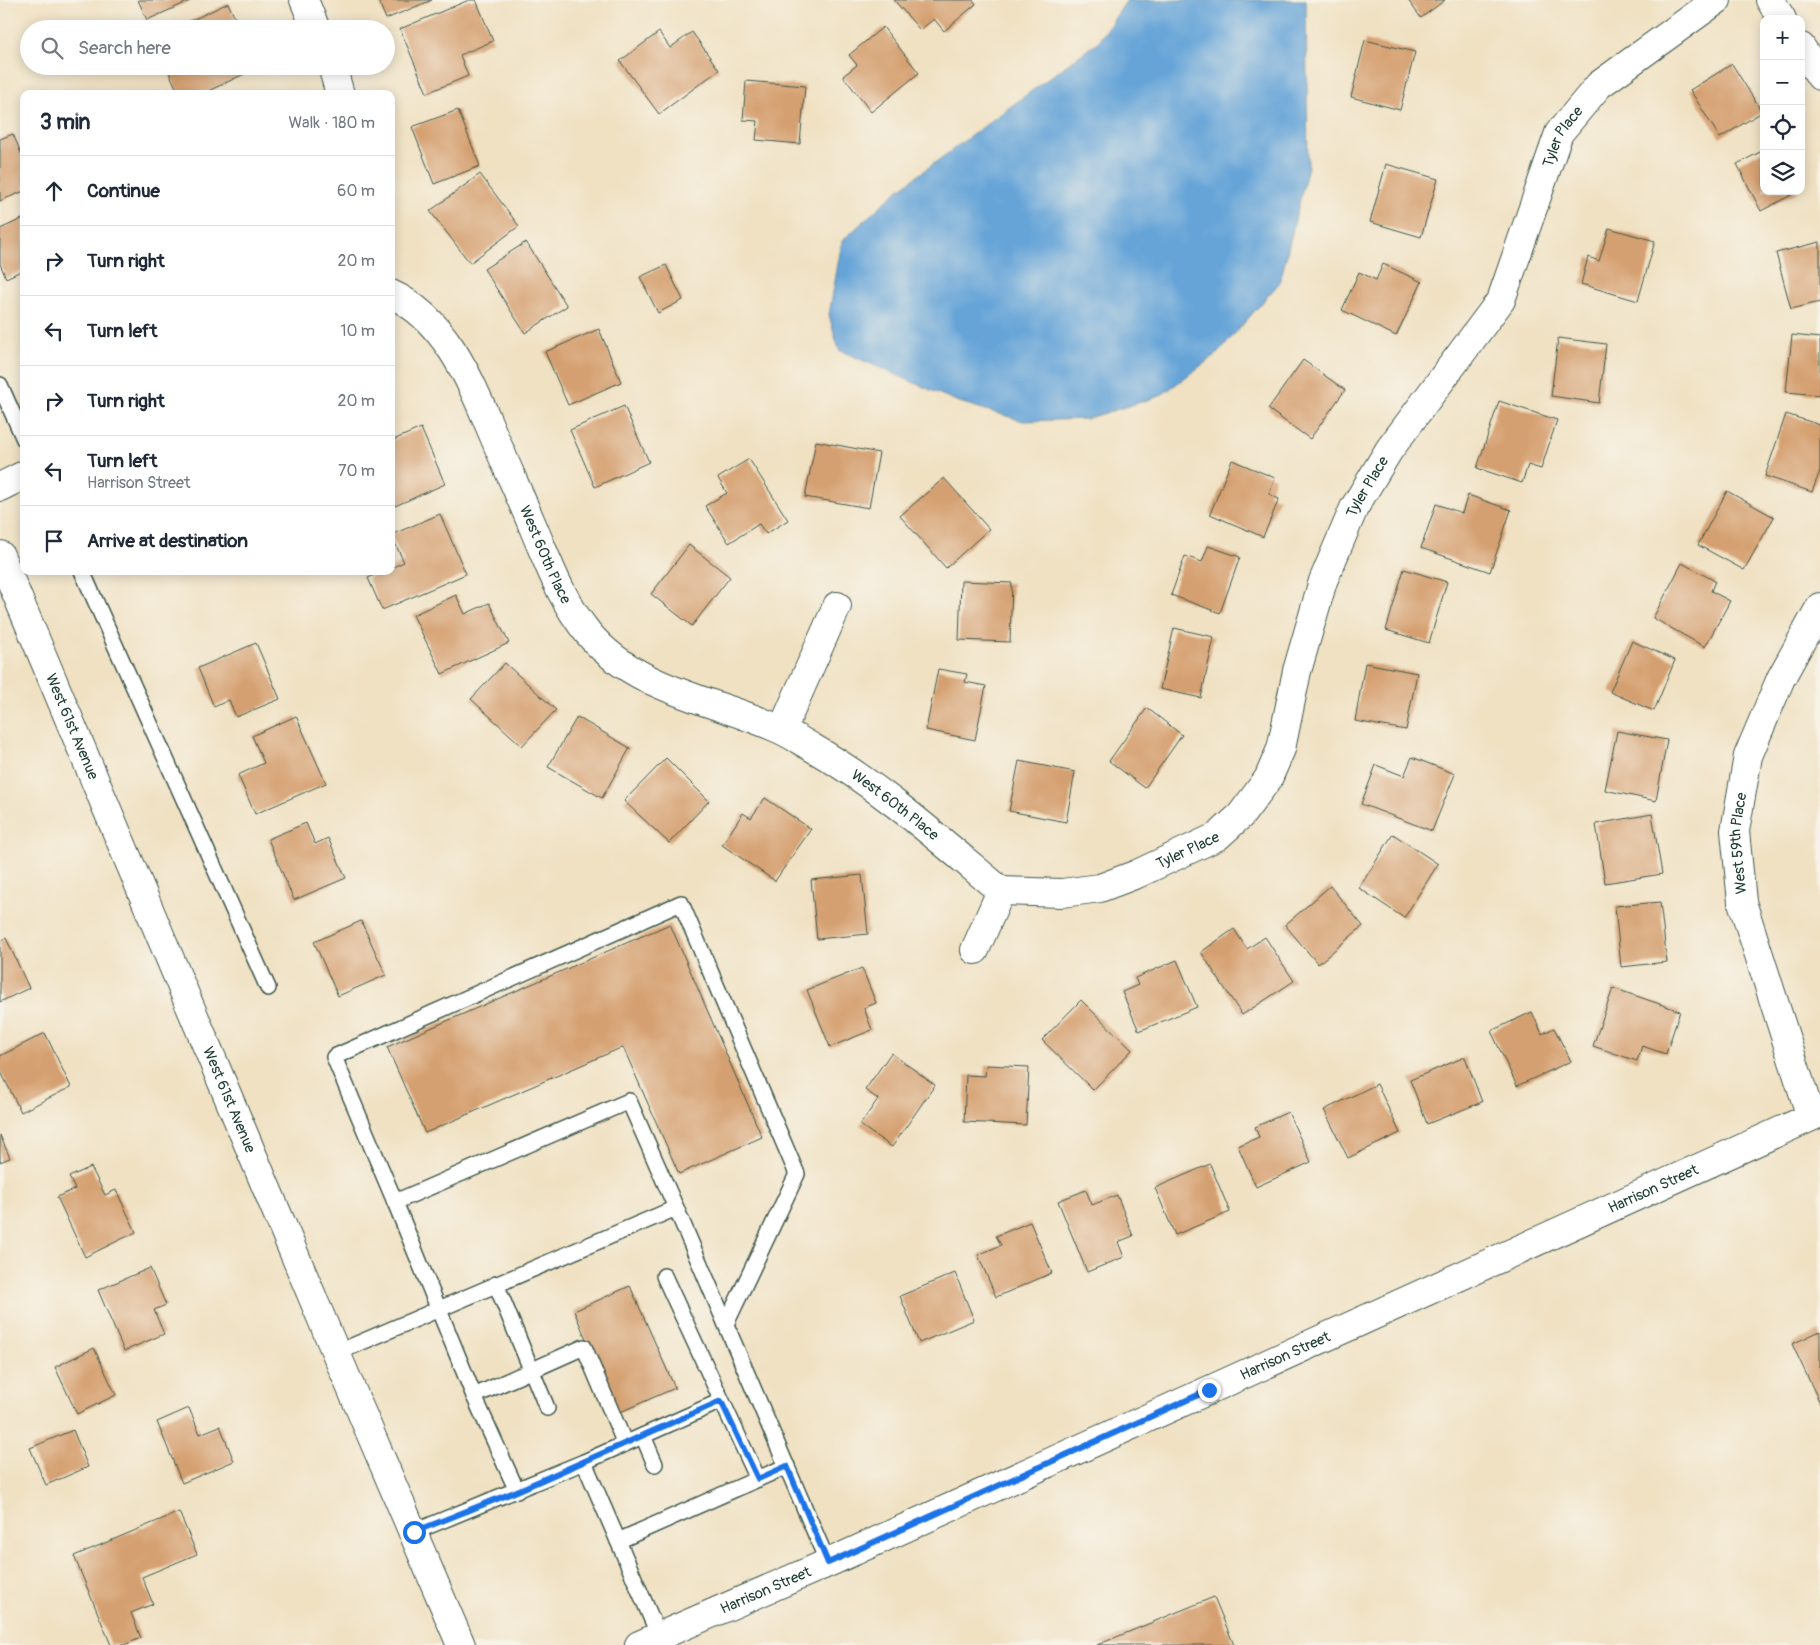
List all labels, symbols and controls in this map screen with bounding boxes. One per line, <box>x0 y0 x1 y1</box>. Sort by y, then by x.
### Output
map controls <box>1760 15 1805 195</box>
button: + <box>1760 15 1805 60</box>
search box <box>20 20 395 75</box>
icon: search <box>38 34 66 62</box>
text: Search here <box>78 36 171 60</box>
button: − <box>1760 60 1805 105</box>
street label: Tyler Place <box>1539 102 1588 170</box>
button: locate <box>1760 105 1805 150</box>
text: 3 min <box>40 109 90 136</box>
text: Walk · 180 m <box>288 113 375 133</box>
button: layers <box>1760 150 1805 195</box>
icon: ahead <box>40 177 68 205</box>
text: Continue <box>87 179 160 203</box>
text: 60 m <box>337 181 375 201</box>
icon: right <box>40 247 68 275</box>
text: Turn right <box>87 249 165 273</box>
text: 20 m <box>337 251 375 271</box>
icon: left <box>40 317 68 345</box>
text: Turn left <box>87 319 157 343</box>
text: 10 m <box>340 321 375 341</box>
icon: right <box>40 387 68 415</box>
text: Turn right <box>87 389 165 413</box>
text: 20 m <box>337 391 375 411</box>
text: Turn left <box>87 449 157 473</box>
street label: Tyler Place <box>1342 452 1393 520</box>
icon: left <box>40 457 68 485</box>
text: 70 m <box>338 461 375 481</box>
text: Harrison Street <box>87 473 190 493</box>
street label: West 60th Place <box>515 503 575 608</box>
icon: arrive <box>40 527 68 555</box>
text: Arrive at destination <box>87 529 248 553</box>
street label: West 61st Avenue <box>41 671 103 783</box>
street label: West 60th Place <box>847 766 943 845</box>
street label: West 59th Place <box>1726 790 1752 895</box>
street label: Tyler Place <box>1153 827 1223 874</box>
street label: West 61st Avenue <box>198 1044 260 1156</box>
street label: Harrison Street <box>1605 1160 1702 1218</box>
street label: Harrison Street <box>1237 1327 1334 1385</box>
route end <box>1198 1379 1221 1402</box>
route start <box>403 1521 426 1544</box>
street label: Harrison Street <box>718 1562 815 1619</box>

